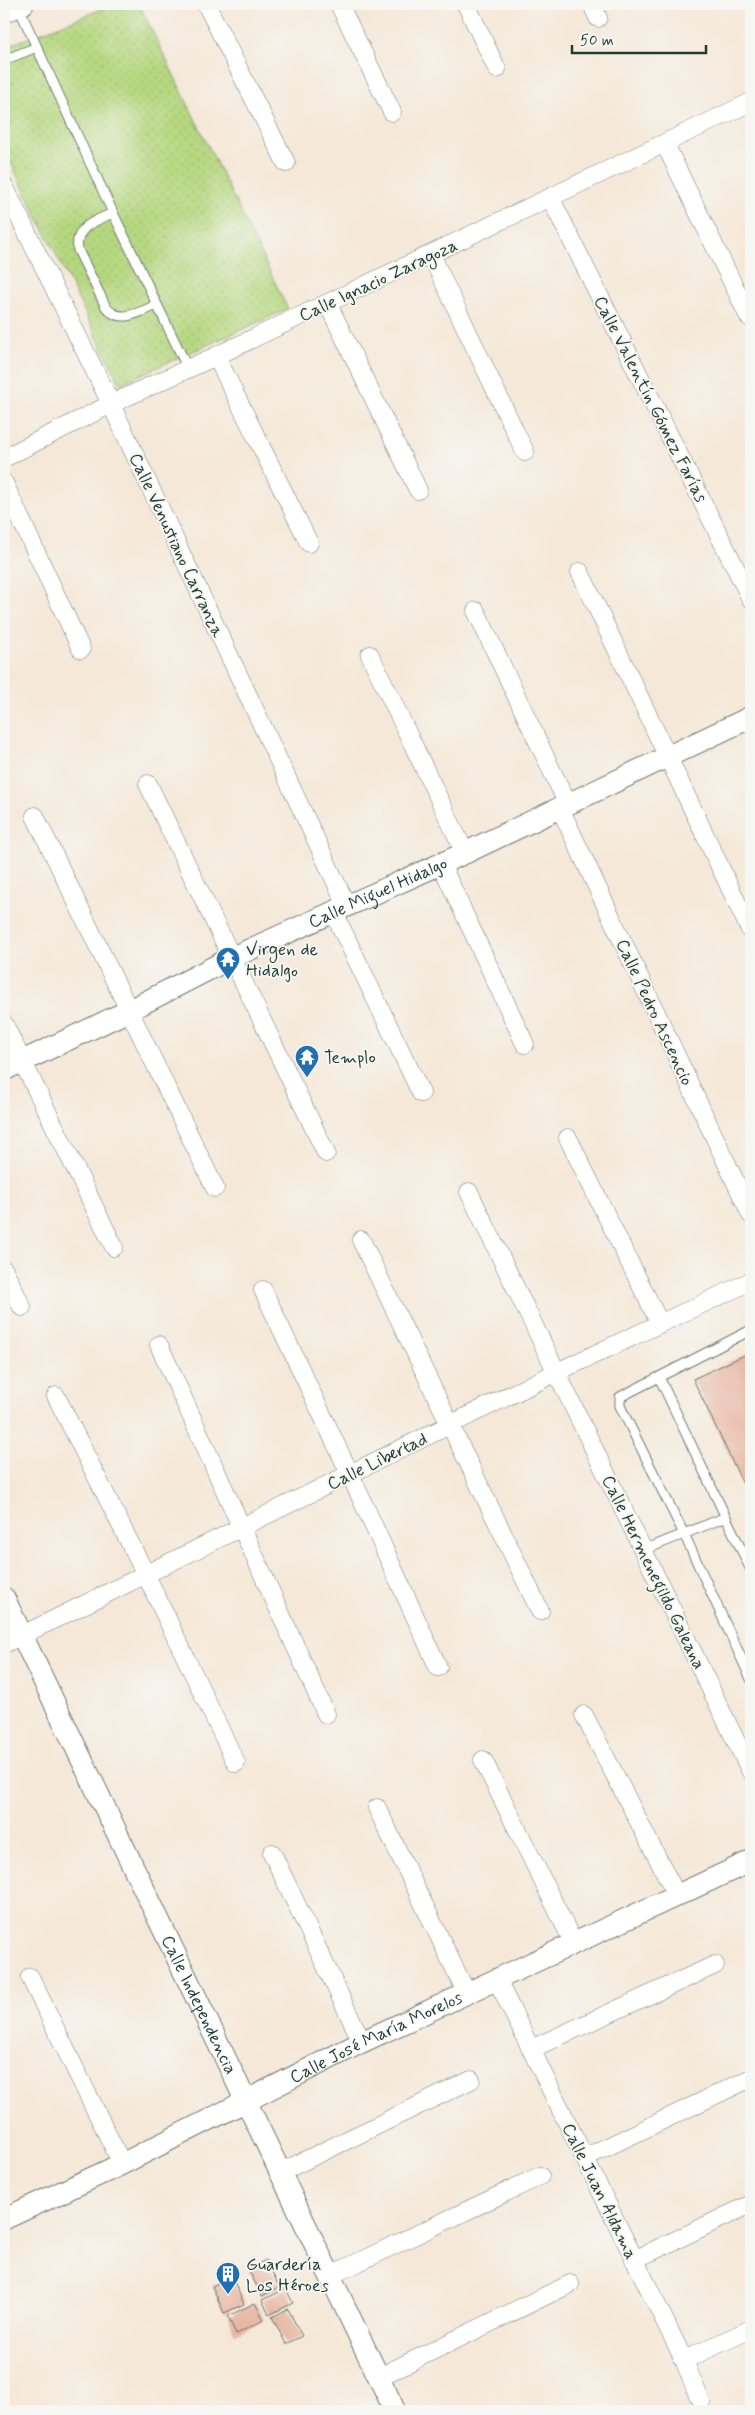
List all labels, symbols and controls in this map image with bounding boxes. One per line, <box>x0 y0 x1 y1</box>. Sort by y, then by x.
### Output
scale bar <box>572 22 706 54</box>
text: 50 m <box>580 31 614 51</box>
street label: Calle Ignacio Zaragoza <box>295 234 462 329</box>
street label: Calle Valentín Gómez Farías <box>588 292 713 507</box>
street label: Calle Venustiano Carranza <box>123 449 230 642</box>
street label: Calle Miguel Hidalgo <box>305 851 451 935</box>
street label: Calle Pedro Ascencio <box>610 935 699 1090</box>
place label: Virgen de Hidalgo <box>246 938 318 983</box>
temple icon: Virgen de Hidalgo <box>215 946 241 980</box>
temple icon: Templo <box>294 1044 320 1078</box>
place label: Templo <box>324 1046 376 1070</box>
street label: Calle Libertad <box>323 1427 432 1497</box>
street label: Calle Hermenegildo Galeana <box>594 1471 711 1674</box>
street label: Calle Independencia <box>155 1931 242 2078</box>
street label: Calle José María Morelos <box>286 1986 466 2090</box>
street label: Calle Juan Aldama <box>556 2119 643 2264</box>
place label: Guardería Los Héroes <box>246 2253 329 2298</box>
building icon: Guardería Los Héroes <box>215 2261 241 2295</box>

